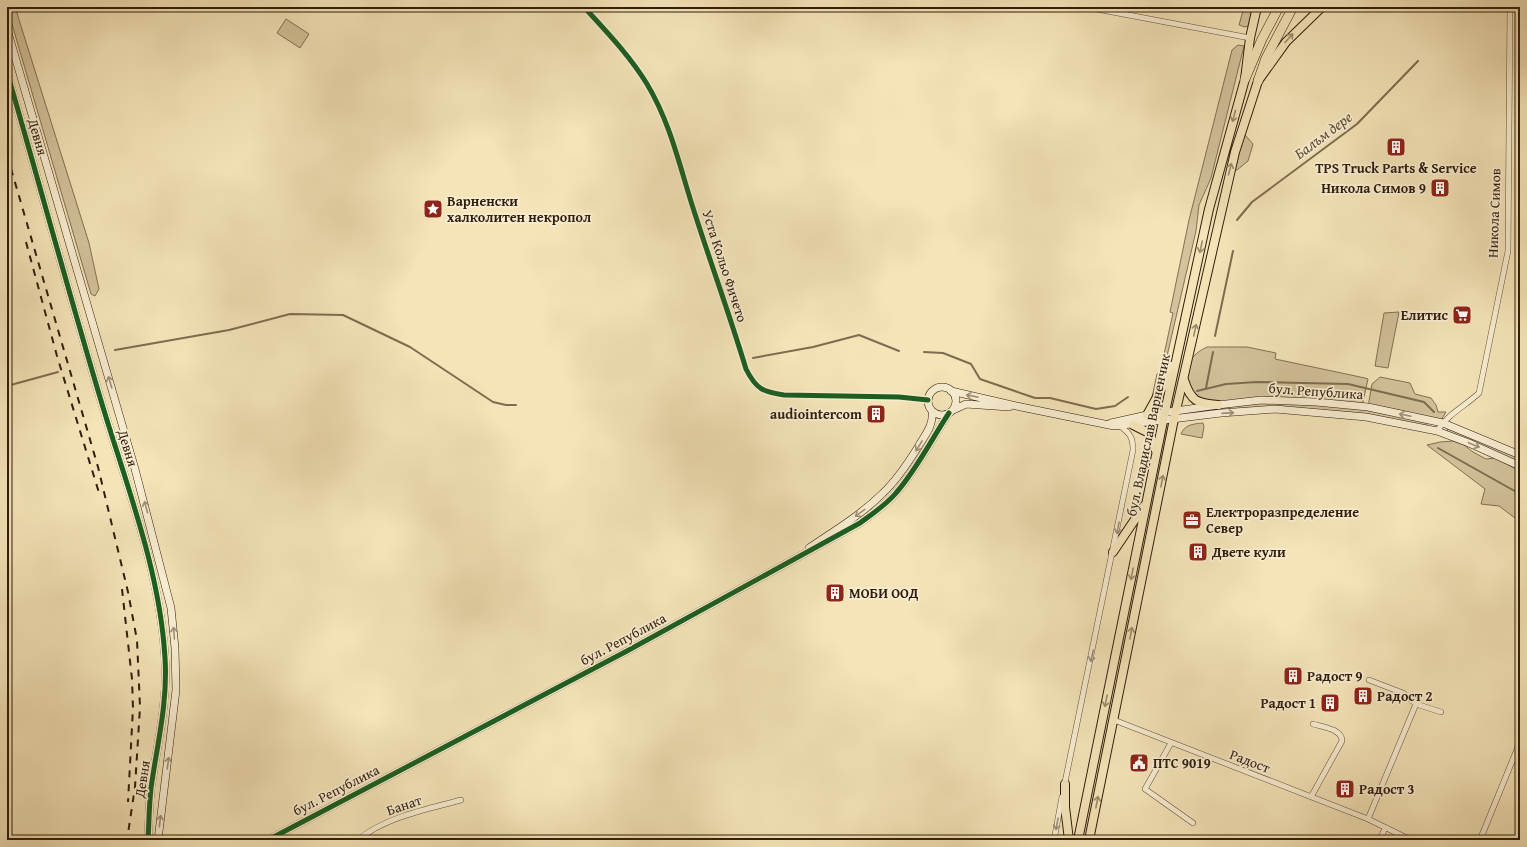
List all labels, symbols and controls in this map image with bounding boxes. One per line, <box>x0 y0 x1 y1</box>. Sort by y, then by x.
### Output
one-way arrow <box>1284 34 1293 44</box>
water label: Балъм дере <box>1290 106 1356 164</box>
one-way arrow <box>1230 109 1237 122</box>
street label: Девня <box>23 115 53 158</box>
building icon: TPS Truck Parts & Service <box>1385 136 1407 158</box>
place label: TPS Truck Parts & Service <box>1315 158 1477 178</box>
one-way arrow <box>1227 163 1235 176</box>
street label: Никола Симов <box>1482 168 1506 258</box>
building icon: Никола Симов 9 <box>1429 177 1451 199</box>
place label: Никола Симов 9 <box>1321 178 1426 198</box>
place label: Варненски халколитен некропол <box>447 191 591 227</box>
place icon: Варненски халколитен некропол <box>422 198 444 220</box>
street label: Уста Кольо Фичето <box>697 207 753 325</box>
one-way arrow <box>1197 241 1205 254</box>
supermarket icon: Елитис <box>1451 304 1473 326</box>
place label: Елитис <box>1401 305 1449 325</box>
one-way arrow <box>1191 323 1199 336</box>
street label: бул. Владислав Варненчик <box>1121 351 1175 518</box>
one-way arrow <box>106 375 113 388</box>
street label: бул. Република <box>1268 378 1364 404</box>
one-way arrow <box>966 391 979 399</box>
building icon: audiointercom <box>865 403 887 425</box>
place label: audiointercom <box>770 404 862 424</box>
one-way arrow <box>1221 409 1234 416</box>
one-way arrow <box>1399 410 1412 418</box>
street label: Девня <box>113 426 143 469</box>
one-way arrow <box>914 440 922 452</box>
one-way arrow <box>1467 442 1479 449</box>
one-way arrow <box>1158 474 1166 487</box>
one-way arrow <box>141 500 149 513</box>
place label: Електроразпределение Север <box>1206 502 1359 538</box>
one-way arrow <box>855 508 866 517</box>
office icon: Електроразпределение Север <box>1181 509 1203 531</box>
one-way arrow <box>1113 521 1121 534</box>
building icon: Двете кули <box>1187 541 1209 563</box>
place label: Двете кули <box>1211 542 1286 562</box>
one-way arrow <box>1128 567 1136 580</box>
building icon: МОБИ ООД <box>824 582 846 604</box>
place label: МОБИ ООД <box>849 583 919 603</box>
street label: бул. Република <box>576 608 670 670</box>
one-way arrow <box>170 627 178 640</box>
one-way arrow <box>1127 627 1135 640</box>
one-way arrow <box>1087 649 1095 662</box>
building icon: Радост 9 <box>1282 665 1304 687</box>
place label: Радост 9 <box>1307 666 1363 686</box>
building icon: Радост 2 <box>1352 685 1374 707</box>
place label: Радост 2 <box>1377 686 1433 706</box>
building icon: Радост 1 <box>1319 692 1341 714</box>
place label: Радост 1 <box>1260 693 1316 713</box>
one-way arrow <box>1102 694 1110 707</box>
street label: Радост <box>1227 744 1273 778</box>
public building icon: ПТС 9019 <box>1128 752 1150 774</box>
place label: ПТС 9019 <box>1153 753 1211 773</box>
one-way arrow <box>164 757 172 770</box>
street label: Девня <box>129 759 155 800</box>
street label: бул. Република <box>289 759 383 820</box>
building icon: Радост 3 <box>1334 778 1356 800</box>
place label: Радост 3 <box>1359 779 1415 799</box>
street label: Банат <box>384 790 425 820</box>
one-way arrow <box>1093 796 1101 809</box>
one-way arrow <box>157 815 164 828</box>
one-way arrow <box>1052 817 1060 830</box>

